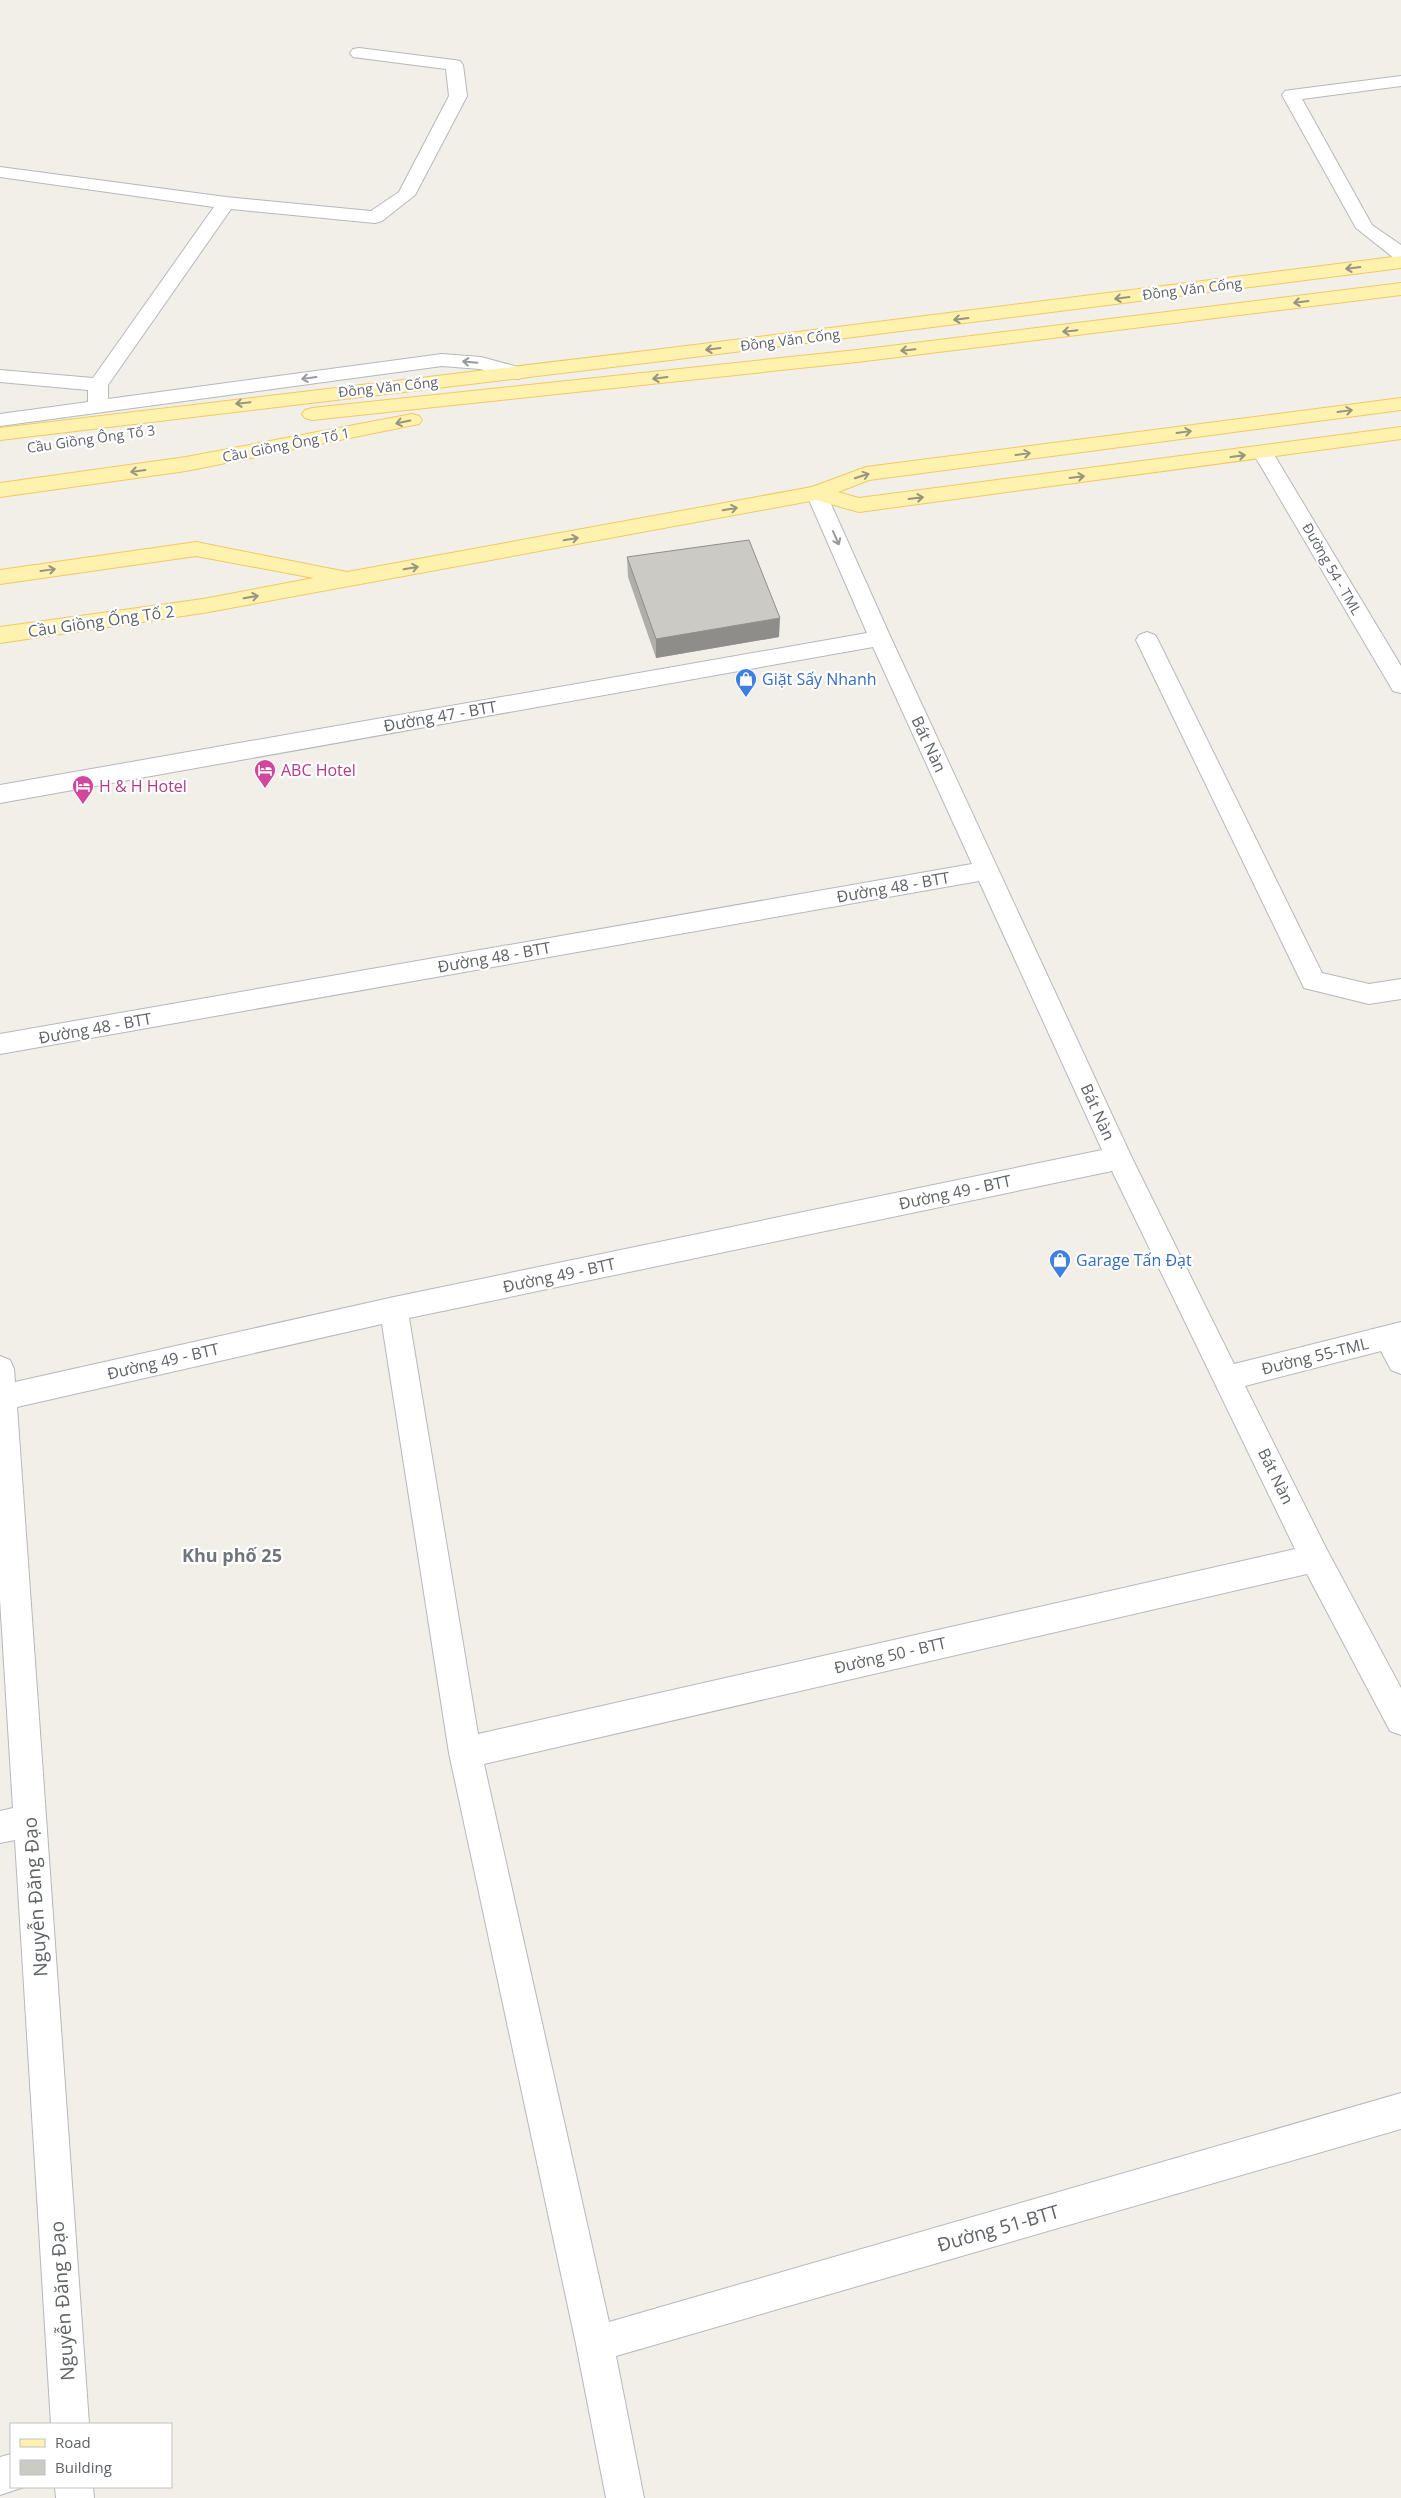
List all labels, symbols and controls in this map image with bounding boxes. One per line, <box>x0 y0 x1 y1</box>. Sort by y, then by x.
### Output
one-way arrow <box>1345 263 1361 273</box>
street label: Đồng Văn Cống <box>1141 273 1243 304</box>
one-way arrow <box>1114 293 1130 303</box>
one-way arrow <box>1293 298 1309 308</box>
one-way arrow <box>953 314 969 324</box>
street label: Đồng Văn Cống <box>739 324 841 355</box>
one-way arrow <box>1062 326 1078 336</box>
one-way arrow <box>705 344 721 354</box>
one-way arrow <box>901 345 917 355</box>
one-way arrow <box>463 357 479 367</box>
street label: Đồng Văn Cống <box>337 372 439 401</box>
one-way arrow <box>301 373 317 383</box>
one-way arrow <box>652 373 668 383</box>
one-way arrow <box>235 398 251 408</box>
one-way arrow <box>1337 406 1353 416</box>
one-way arrow <box>395 417 411 427</box>
street label: Cầu Giồng Ông Tố 3 <box>26 420 156 457</box>
street label: Cầu Giồng Ông Tố 1 <box>221 423 351 466</box>
one-way arrow <box>1176 427 1192 437</box>
one-way arrow <box>1014 449 1030 459</box>
one-way arrow <box>1229 451 1245 461</box>
one-way arrow <box>130 466 146 476</box>
one-way arrow <box>854 471 870 481</box>
one-way arrow <box>1068 472 1084 482</box>
one-way arrow <box>907 493 923 503</box>
one-way arrow <box>722 504 738 514</box>
street label: Đường 54 - TML <box>1298 519 1366 618</box>
one-way arrow <box>832 530 842 545</box>
one-way arrow <box>562 533 578 543</box>
one-way arrow <box>402 563 418 572</box>
one-way arrow <box>40 565 56 575</box>
one-way arrow <box>243 592 259 602</box>
street label: Cầu Giồng Ống Tố 2 <box>26 600 176 642</box>
shop icon: Giặt Sấy Nhanh <box>734 667 758 698</box>
place label: Giặt Sấy Nhanh <box>762 668 877 690</box>
street label: Đường 47 - BTT <box>382 695 498 737</box>
street label: Bát Nàn <box>906 712 952 776</box>
hotel icon: ABC Hotel <box>253 758 277 789</box>
place label: ABC Hotel <box>281 759 356 781</box>
hotel icon: H & H Hotel <box>71 774 95 805</box>
place label: H & H Hotel <box>99 775 187 797</box>
street label: Đường 48 - BTT <box>835 866 951 908</box>
street label: Đường 48 - BTT <box>436 936 552 978</box>
street label: Đường 48 - BTT <box>37 1007 153 1049</box>
street label: Bát Nàn <box>1076 1080 1120 1144</box>
street label: Đường 49 - BTT <box>897 1169 1013 1215</box>
shop icon: Garage Tấn Đạt <box>1048 1248 1072 1279</box>
place label: Garage Tấn Đạt <box>1076 1249 1192 1271</box>
street label: Đường 49 - BTT <box>501 1252 617 1298</box>
street label: Đường 55-TML <box>1259 1332 1371 1380</box>
street label: Đường 49 - BTT <box>105 1337 221 1385</box>
street label: Bát Nàn <box>1253 1444 1299 1508</box>
district label: Khu phố 25 <box>182 1543 282 1567</box>
street label: Đường 50 - BTT <box>832 1631 948 1679</box>
street label: Nguyễn Đăng Đạo <box>16 1816 54 1978</box>
street label: Đường 51-BTT <box>934 2198 1063 2258</box>
street label: Nguyễn Đăng Đạo <box>43 2220 81 2382</box>
legend <box>10 2423 172 2488</box>
text: Road <box>55 2432 91 2452</box>
text: Building <box>55 2457 112 2477</box>

